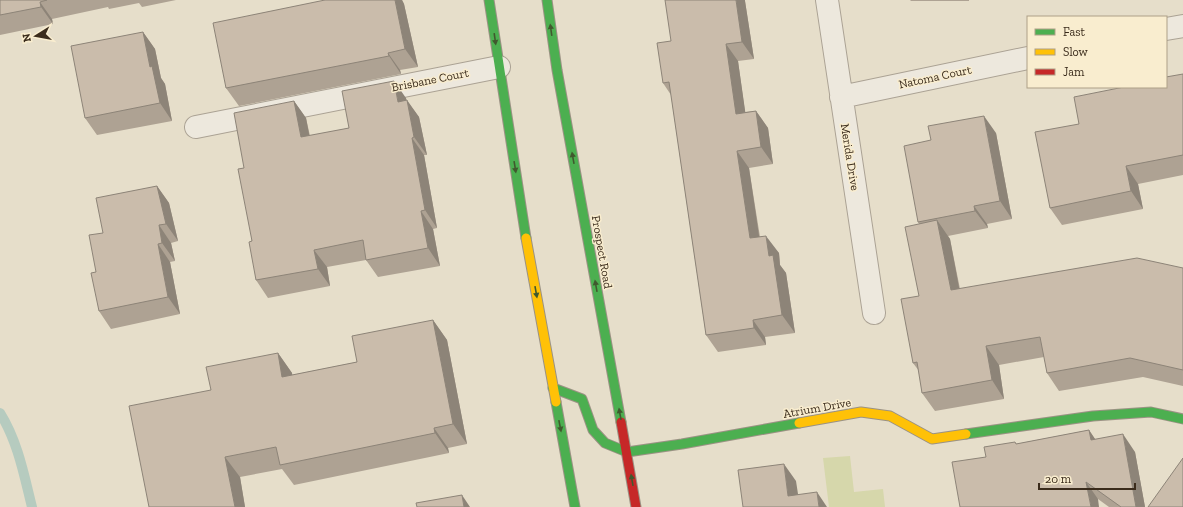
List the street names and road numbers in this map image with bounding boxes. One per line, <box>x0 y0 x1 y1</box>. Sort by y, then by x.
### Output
street label: Natoma Court <box>897 62 973 92</box>
street label: Brisbane Court <box>390 66 470 94</box>
street label: Merida Drive <box>838 122 862 192</box>
street label: Prospect Road <box>589 214 615 290</box>
street label: Atrium Drive <box>782 395 852 421</box>

